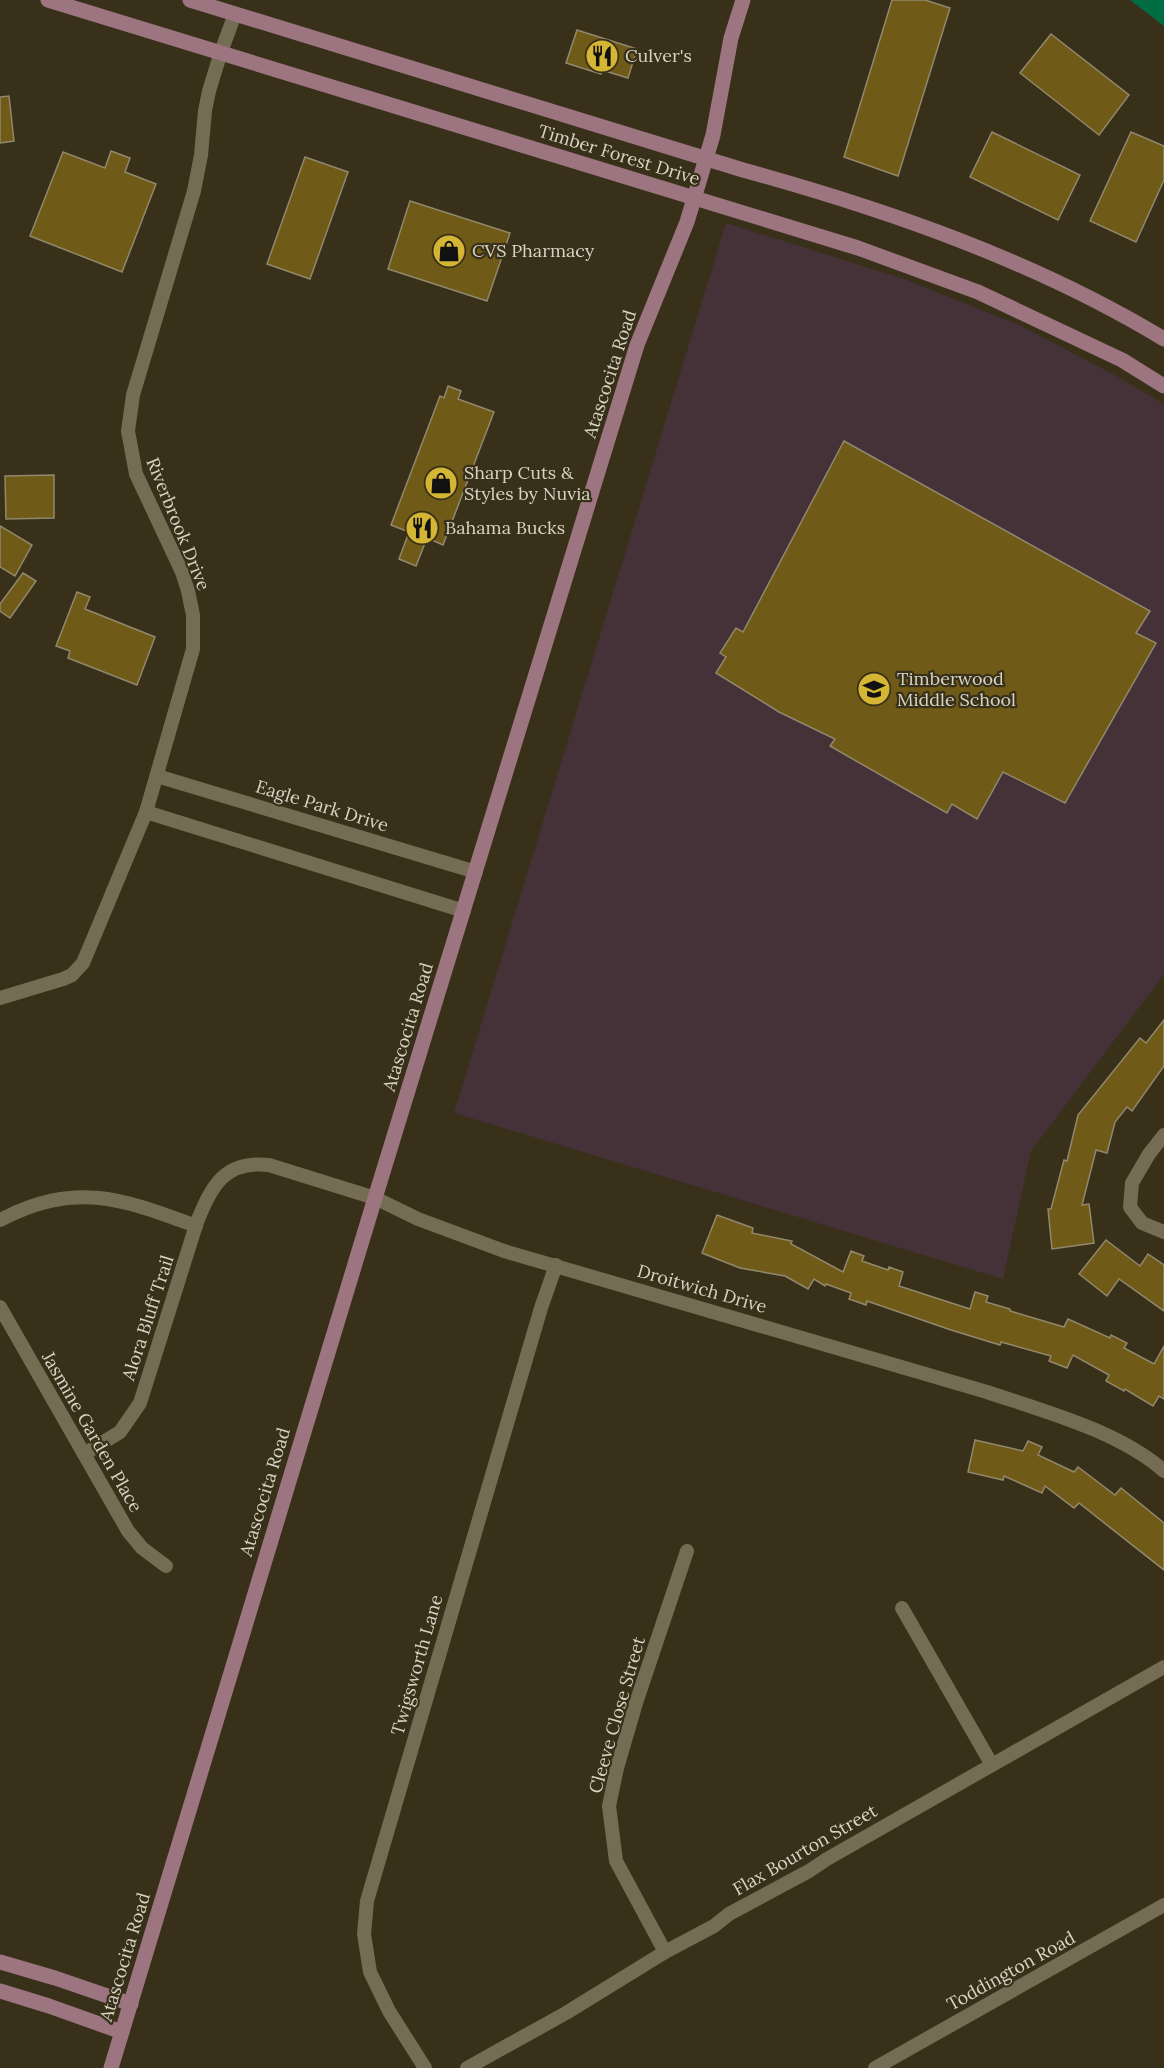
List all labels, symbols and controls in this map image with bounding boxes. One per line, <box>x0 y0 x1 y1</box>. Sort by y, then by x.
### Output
restaurant icon: Culver's <box>584 38 620 74</box>
place label: Culver's <box>625 44 692 67</box>
street label: Timber Forest Drive <box>535 119 703 190</box>
shop icon: CVS Pharmacy <box>431 233 467 269</box>
place label: CVS Pharmacy <box>472 239 595 262</box>
street label: Atascocita Road <box>578 307 641 442</box>
street label: Riverbrook Drive <box>141 454 216 594</box>
place label: Sharp Cuts & Styles by Nuvia <box>464 461 591 505</box>
shop icon: Sharp Cuts & Styles by Nuvia <box>423 465 459 501</box>
restaurant icon: Bahama Bucks <box>404 510 440 546</box>
place label: Bahama Bucks <box>445 516 565 539</box>
place label: Timberwood Middle School <box>897 667 1016 711</box>
school or university icon: Timberwood Middle School <box>856 671 892 707</box>
street label: Eagle Park Drive <box>253 774 391 837</box>
street label: Atascocita Road <box>377 959 438 1095</box>
street label: Alora Bluff Trail <box>116 1252 179 1384</box>
street label: Droitwich Drive <box>635 1259 770 1318</box>
street label: Jasmine Garden Place <box>37 1346 148 1516</box>
street label: Atascocita Road <box>234 1424 295 1560</box>
street label: Twigsworth Lane <box>385 1592 448 1738</box>
street label: Cleeve Close Street <box>583 1634 650 1796</box>
street label: Flax Bourton Street <box>728 1799 881 1900</box>
street label: Atascocita Road <box>94 1889 155 2025</box>
street label: Toddington Road <box>942 1926 1079 2015</box>

